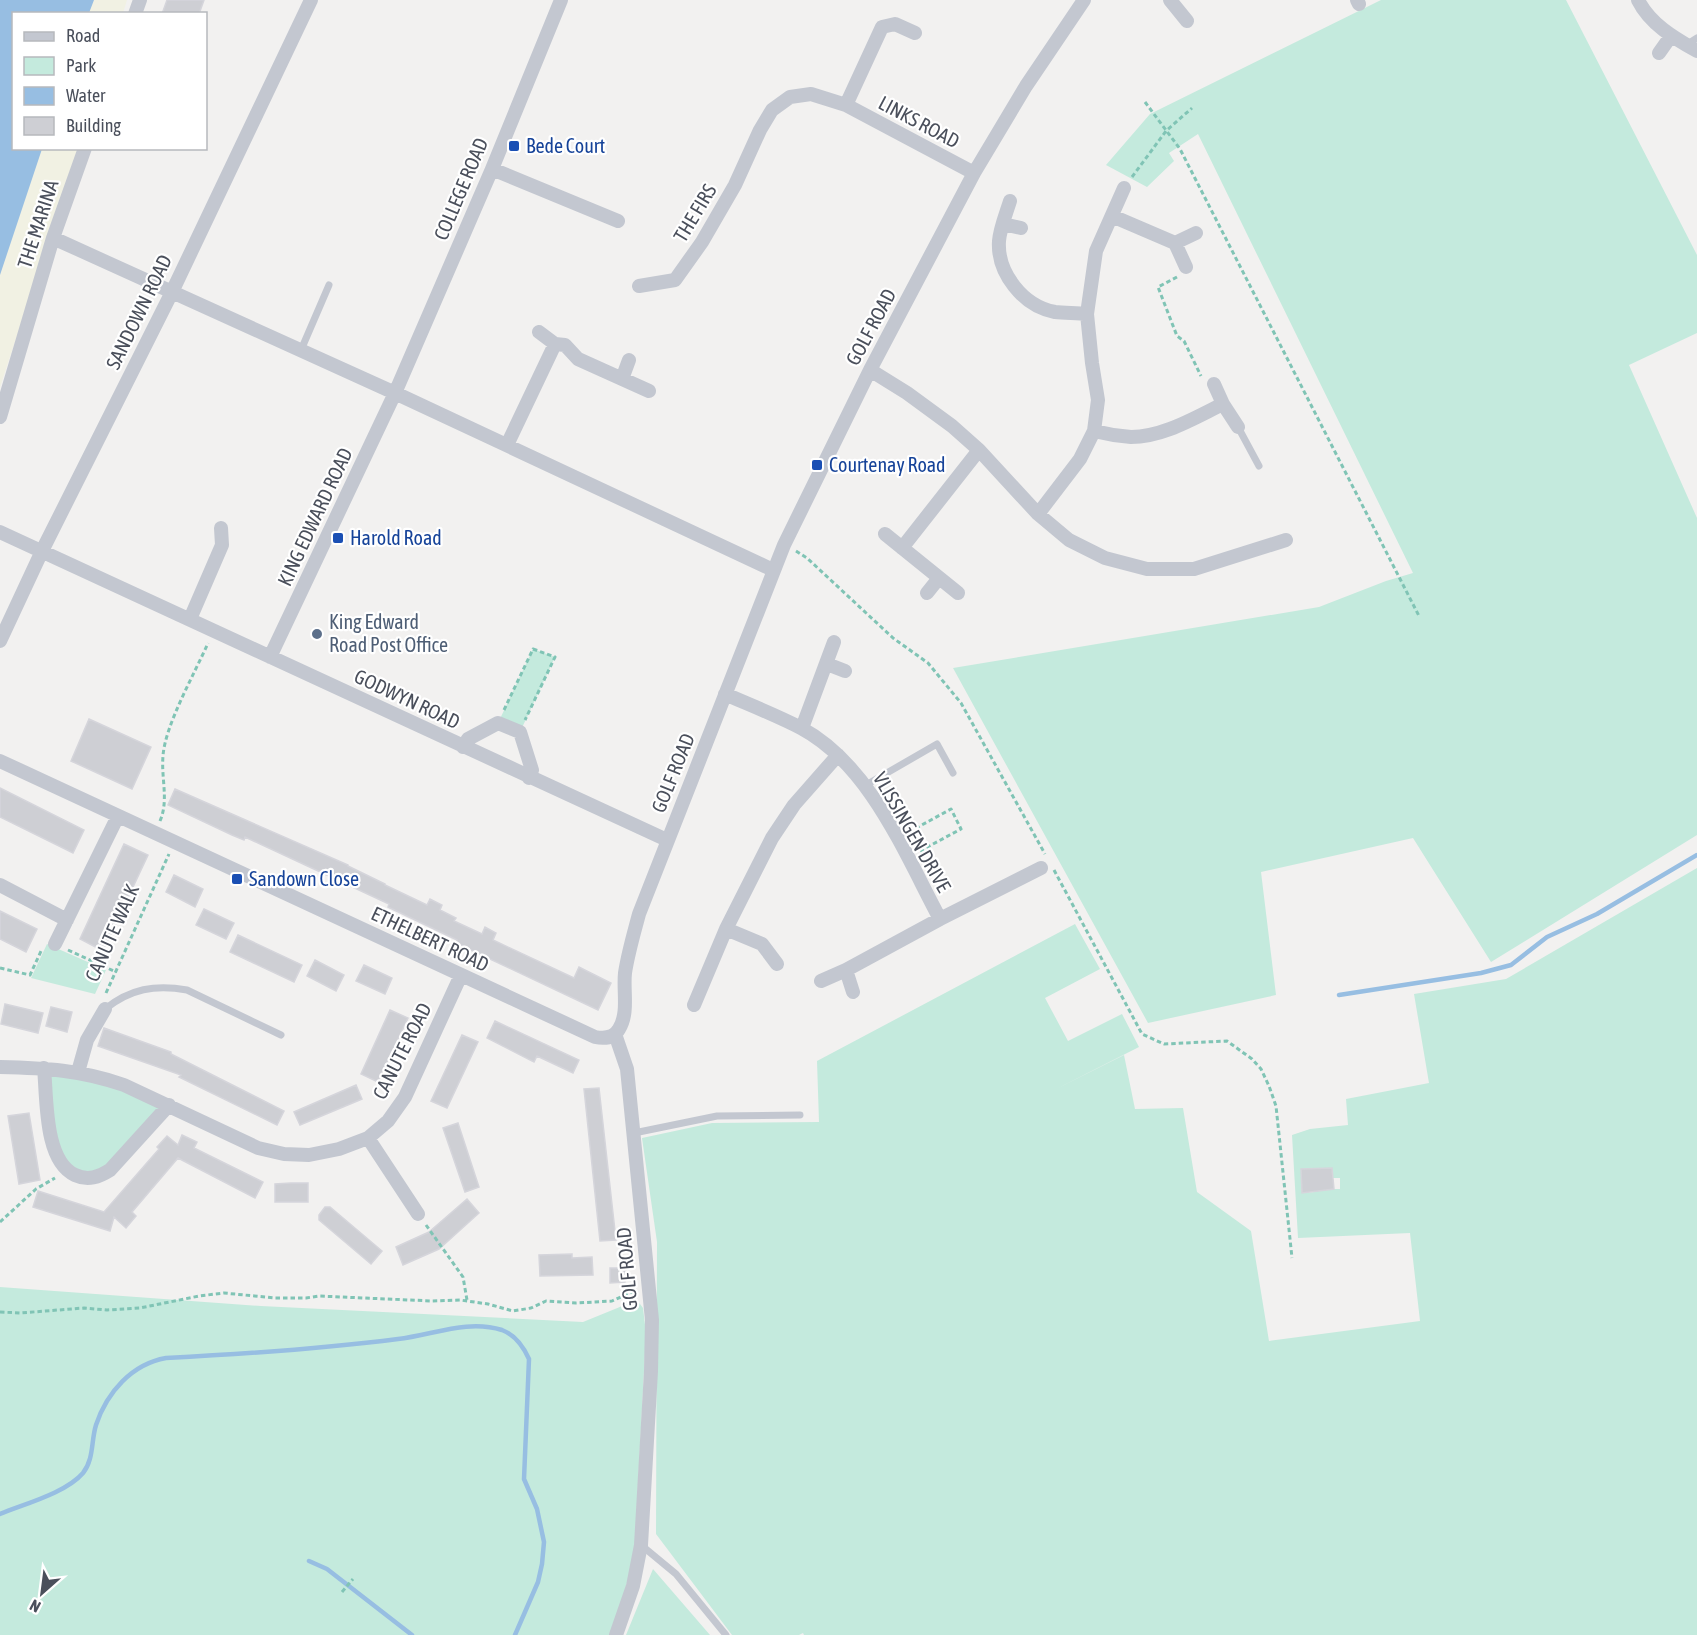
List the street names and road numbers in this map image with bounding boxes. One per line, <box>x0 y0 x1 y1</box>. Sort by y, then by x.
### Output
street label: LINKS ROAD <box>875 91 964 152</box>
street label: COLLEGE ROAD <box>429 134 492 243</box>
street label: THE MARINA <box>12 177 63 271</box>
street label: THE FIRS <box>668 180 721 246</box>
street label: SANDOWN ROAD <box>101 251 176 373</box>
street label: GOLF ROAD <box>841 285 900 369</box>
street label: KING EDWARD ROAD <box>272 444 357 590</box>
street label: GODWYN ROAD <box>351 664 464 733</box>
street label: GOLF ROAD <box>646 730 699 816</box>
street label: VLISSINGEN DRIVE <box>869 768 956 896</box>
street label: CANUTE WALK <box>80 880 143 985</box>
street label: ETHELBERT ROAD <box>368 901 493 976</box>
street label: CANUTE ROAD <box>367 999 436 1103</box>
street label: GOLF ROAD <box>611 1227 642 1312</box>

